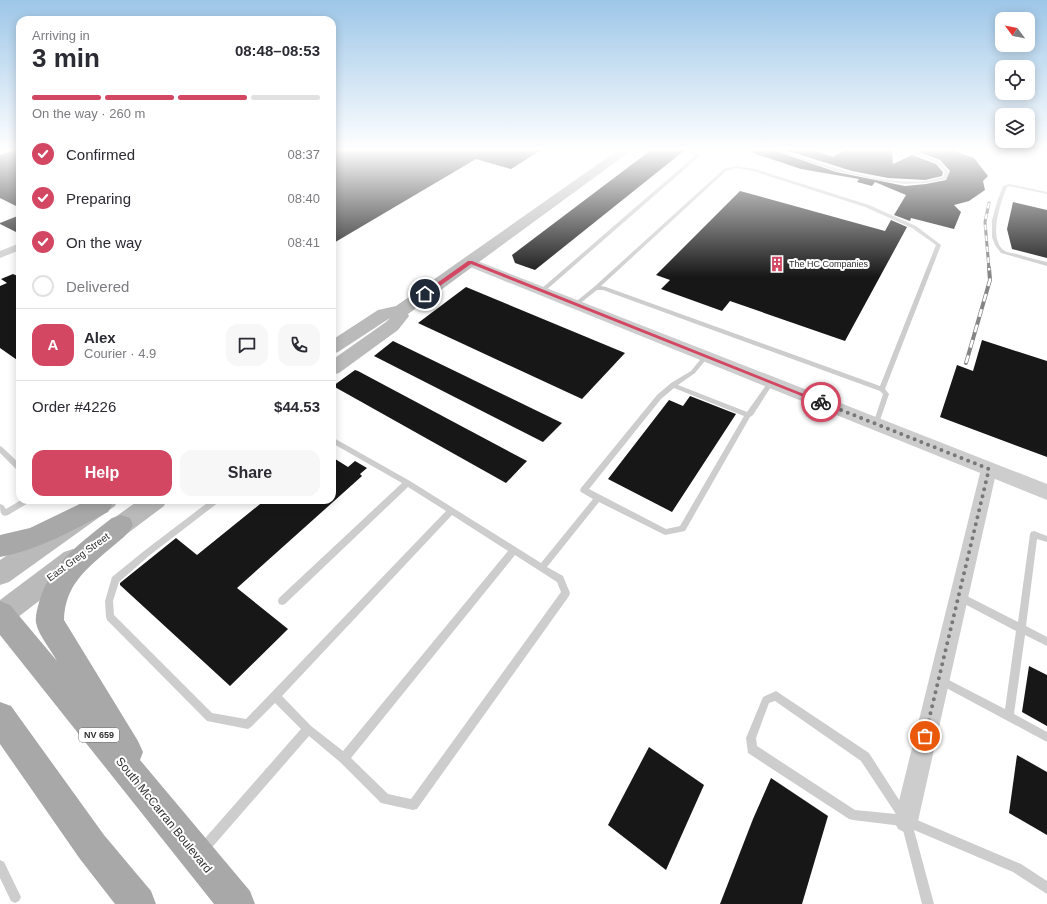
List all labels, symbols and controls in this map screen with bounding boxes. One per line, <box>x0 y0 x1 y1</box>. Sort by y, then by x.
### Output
north arrow <box>995 12 1035 52</box>
map controls <box>995 12 1035 148</box>
text: Arriving in <box>32 28 90 43</box>
text: 08:48–08:53 <box>235 42 320 59</box>
text: 3 min <box>32 43 100 73</box>
button: locate <box>995 60 1035 100</box>
text: On the way · 260 m <box>32 106 145 121</box>
button: layers <box>995 108 1035 148</box>
icon: check <box>32 143 54 165</box>
text: Confirmed <box>66 146 135 163</box>
text: 08:37 <box>287 147 320 162</box>
icon: check <box>32 187 54 209</box>
text: Preparing <box>66 190 131 207</box>
text: 08:40 <box>287 191 320 206</box>
icon: check <box>32 231 54 253</box>
text: On the way <box>66 234 142 251</box>
text: 08:41 <box>287 235 320 250</box>
building icon: The HC Companies <box>768 255 786 273</box>
place label: The HC Companies <box>789 259 869 269</box>
pin <box>408 277 442 311</box>
text: Delivered <box>66 278 129 295</box>
icon: home <box>414 283 436 305</box>
button: chat <box>226 324 268 366</box>
button: phone <box>278 324 320 366</box>
text: Alex <box>84 329 116 346</box>
text: A <box>48 336 58 353</box>
text: Courier · 4.9 <box>84 346 156 361</box>
courier <box>801 382 841 422</box>
icon: bike <box>810 391 832 413</box>
text: Order #4226 <box>32 398 116 415</box>
text: $44.53 <box>274 398 320 415</box>
button: Help <box>32 450 172 496</box>
button: Share <box>180 450 320 496</box>
street label: East Greg Street <box>45 531 112 583</box>
pin <box>908 719 942 753</box>
icon: bag <box>914 725 936 747</box>
road number: NV 659 <box>79 728 119 742</box>
street label: South McCarran Boulevard <box>113 754 215 876</box>

